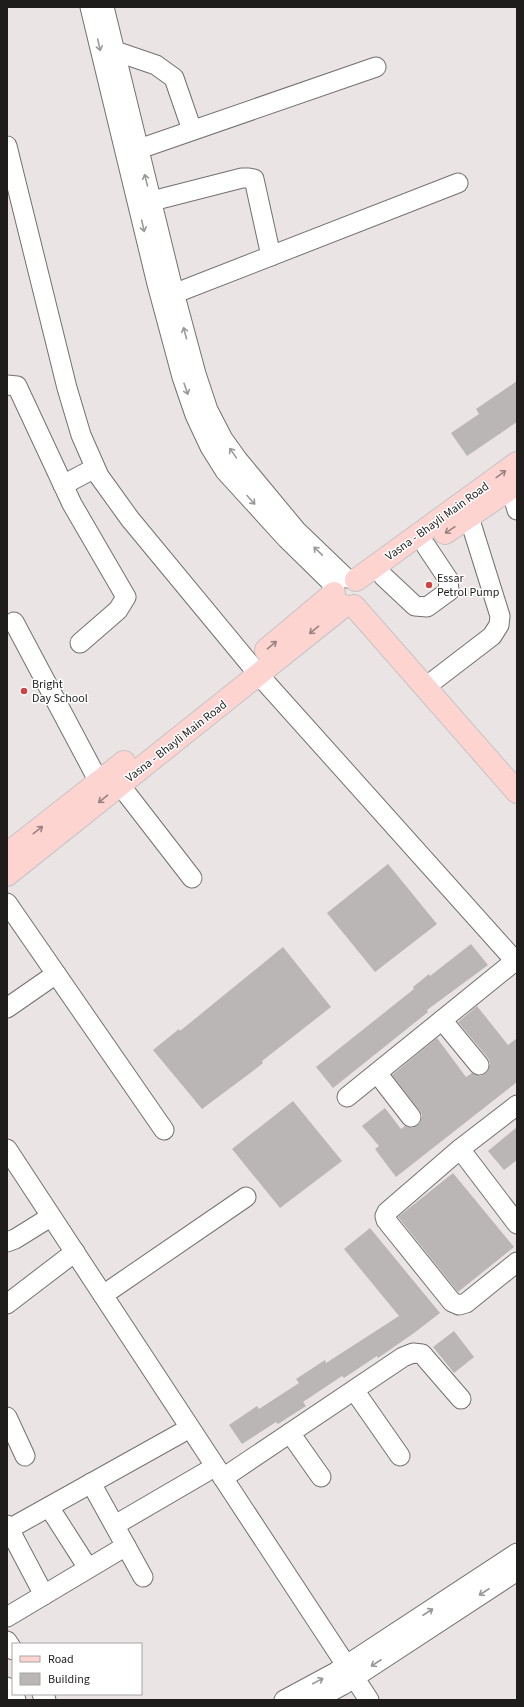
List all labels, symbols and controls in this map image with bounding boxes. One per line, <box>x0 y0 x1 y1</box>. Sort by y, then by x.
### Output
one-way arrow <box>96 38 104 51</box>
one-way arrow <box>142 173 150 186</box>
one-way arrow <box>139 219 147 232</box>
one-way arrow <box>181 327 188 340</box>
one-way arrow <box>183 382 190 395</box>
one-way arrow <box>229 447 237 458</box>
one-way arrow <box>495 470 506 479</box>
street label: Vasna - Bhayli Main Road <box>382 478 493 565</box>
one-way arrow <box>246 494 255 504</box>
one-way arrow <box>445 526 456 534</box>
one-way arrow <box>313 546 323 555</box>
place label: Essar Petrol Pump <box>437 570 500 601</box>
marker: Essar Petrol Pump <box>424 580 434 590</box>
one-way arrow <box>308 626 319 635</box>
one-way arrow <box>266 641 277 650</box>
place label: Bright Day School <box>32 676 88 707</box>
marker: Bright Day School <box>19 686 29 696</box>
street label: Vasna - Bhayli Main Road <box>122 696 230 786</box>
one-way arrow <box>97 794 108 803</box>
one-way arrow <box>32 826 43 834</box>
one-way arrow <box>479 1588 490 1596</box>
one-way arrow <box>422 1608 433 1616</box>
legend <box>12 1643 142 1695</box>
text: Road <box>48 1651 74 1668</box>
one-way arrow <box>371 1659 382 1667</box>
text: Building <box>48 1671 90 1688</box>
one-way arrow <box>312 1677 324 1685</box>

